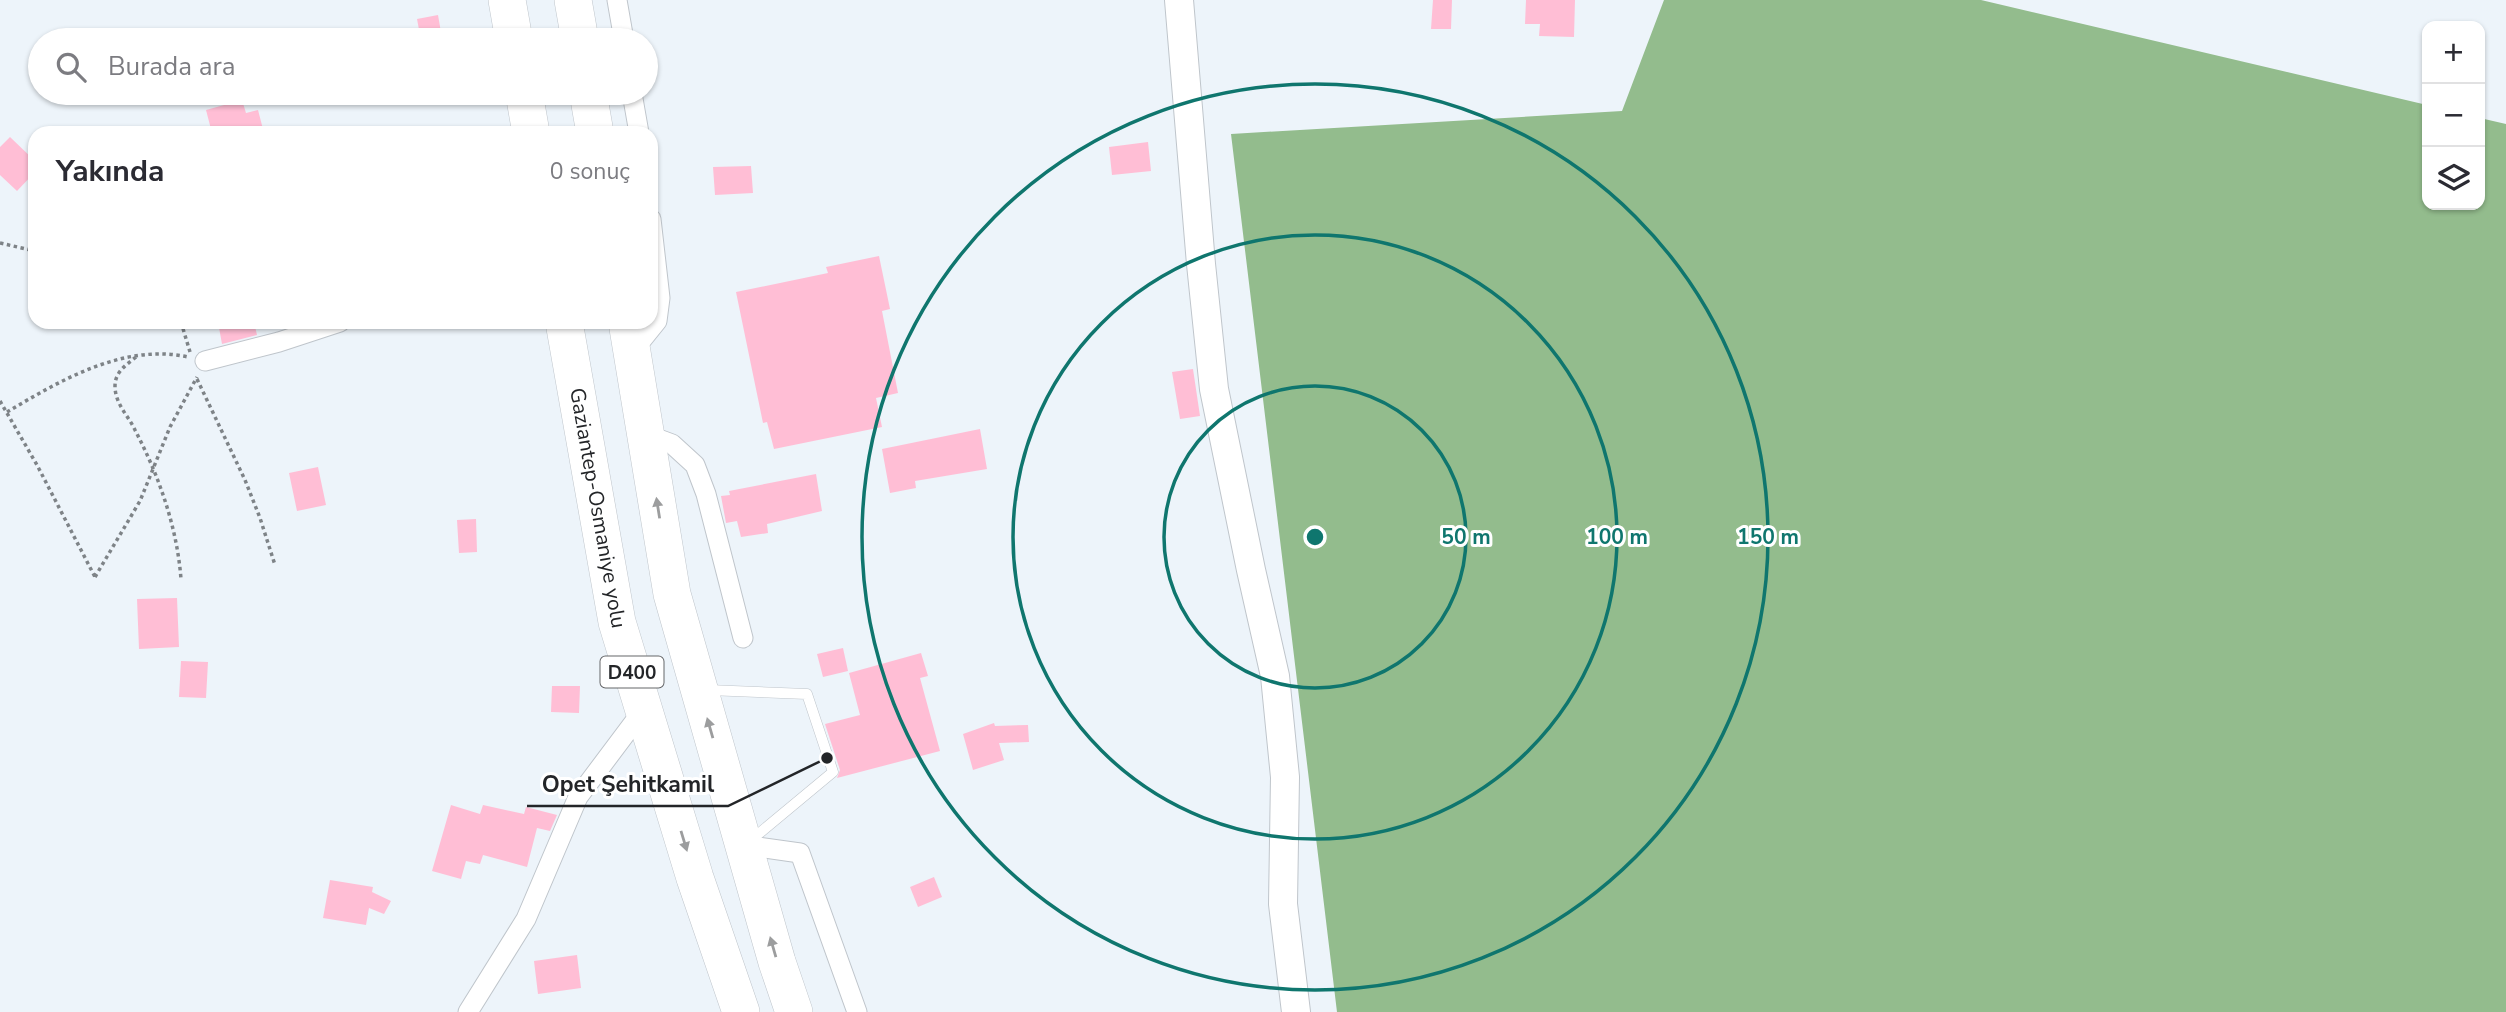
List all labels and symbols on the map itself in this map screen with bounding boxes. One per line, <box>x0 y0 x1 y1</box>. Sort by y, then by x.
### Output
street label: Gaziantep-Osmaniye yolu <box>563 386 633 630</box>
one-way arrow <box>652 496 663 518</box>
text: 50 m <box>1441 523 1491 551</box>
text: 100 m <box>1586 523 1648 551</box>
text: 150 m <box>1737 523 1799 551</box>
centre of rings <box>1303 525 1327 549</box>
road number: D400 <box>600 656 664 688</box>
one-way arrow <box>705 718 715 739</box>
callout: Opet Şehitkamil <box>527 762 728 806</box>
text: Opet Şehitkamil <box>542 769 715 800</box>
one-way arrow <box>679 831 689 852</box>
one-way arrow <box>768 936 778 957</box>

